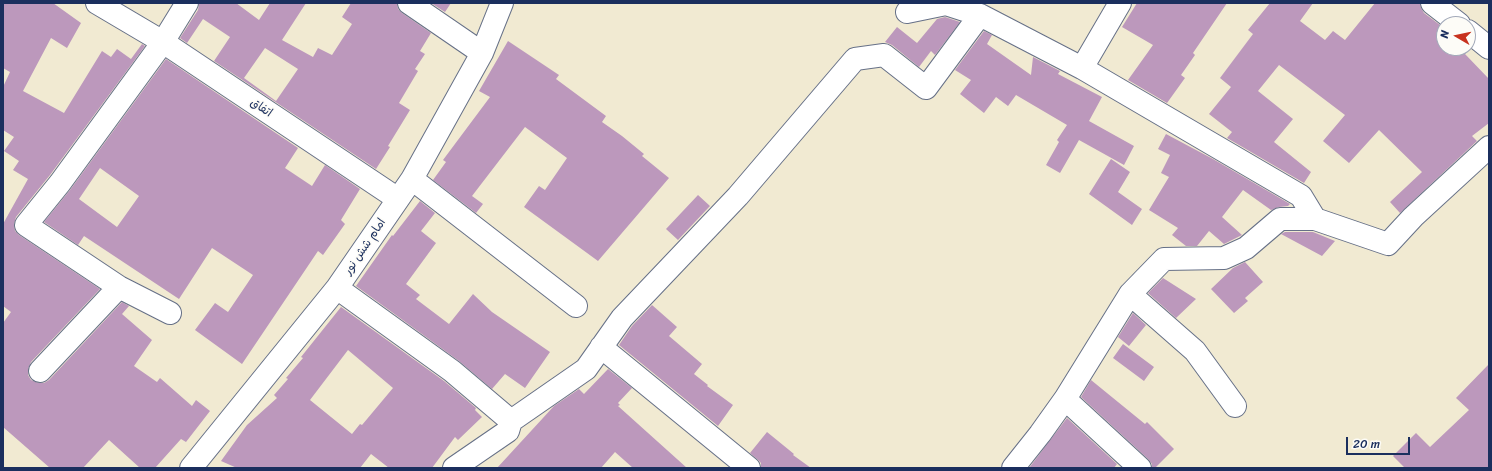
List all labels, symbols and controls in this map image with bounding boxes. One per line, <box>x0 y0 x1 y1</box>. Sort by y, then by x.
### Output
north arrow <box>1436 16 1476 56</box>
text: N <box>1435 29 1455 39</box>
street label: اتفاق <box>247 95 275 121</box>
street label: امام شش نور <box>341 216 389 278</box>
scale bar <box>1348 429 1412 455</box>
text: 20 m <box>1353 433 1380 455</box>

